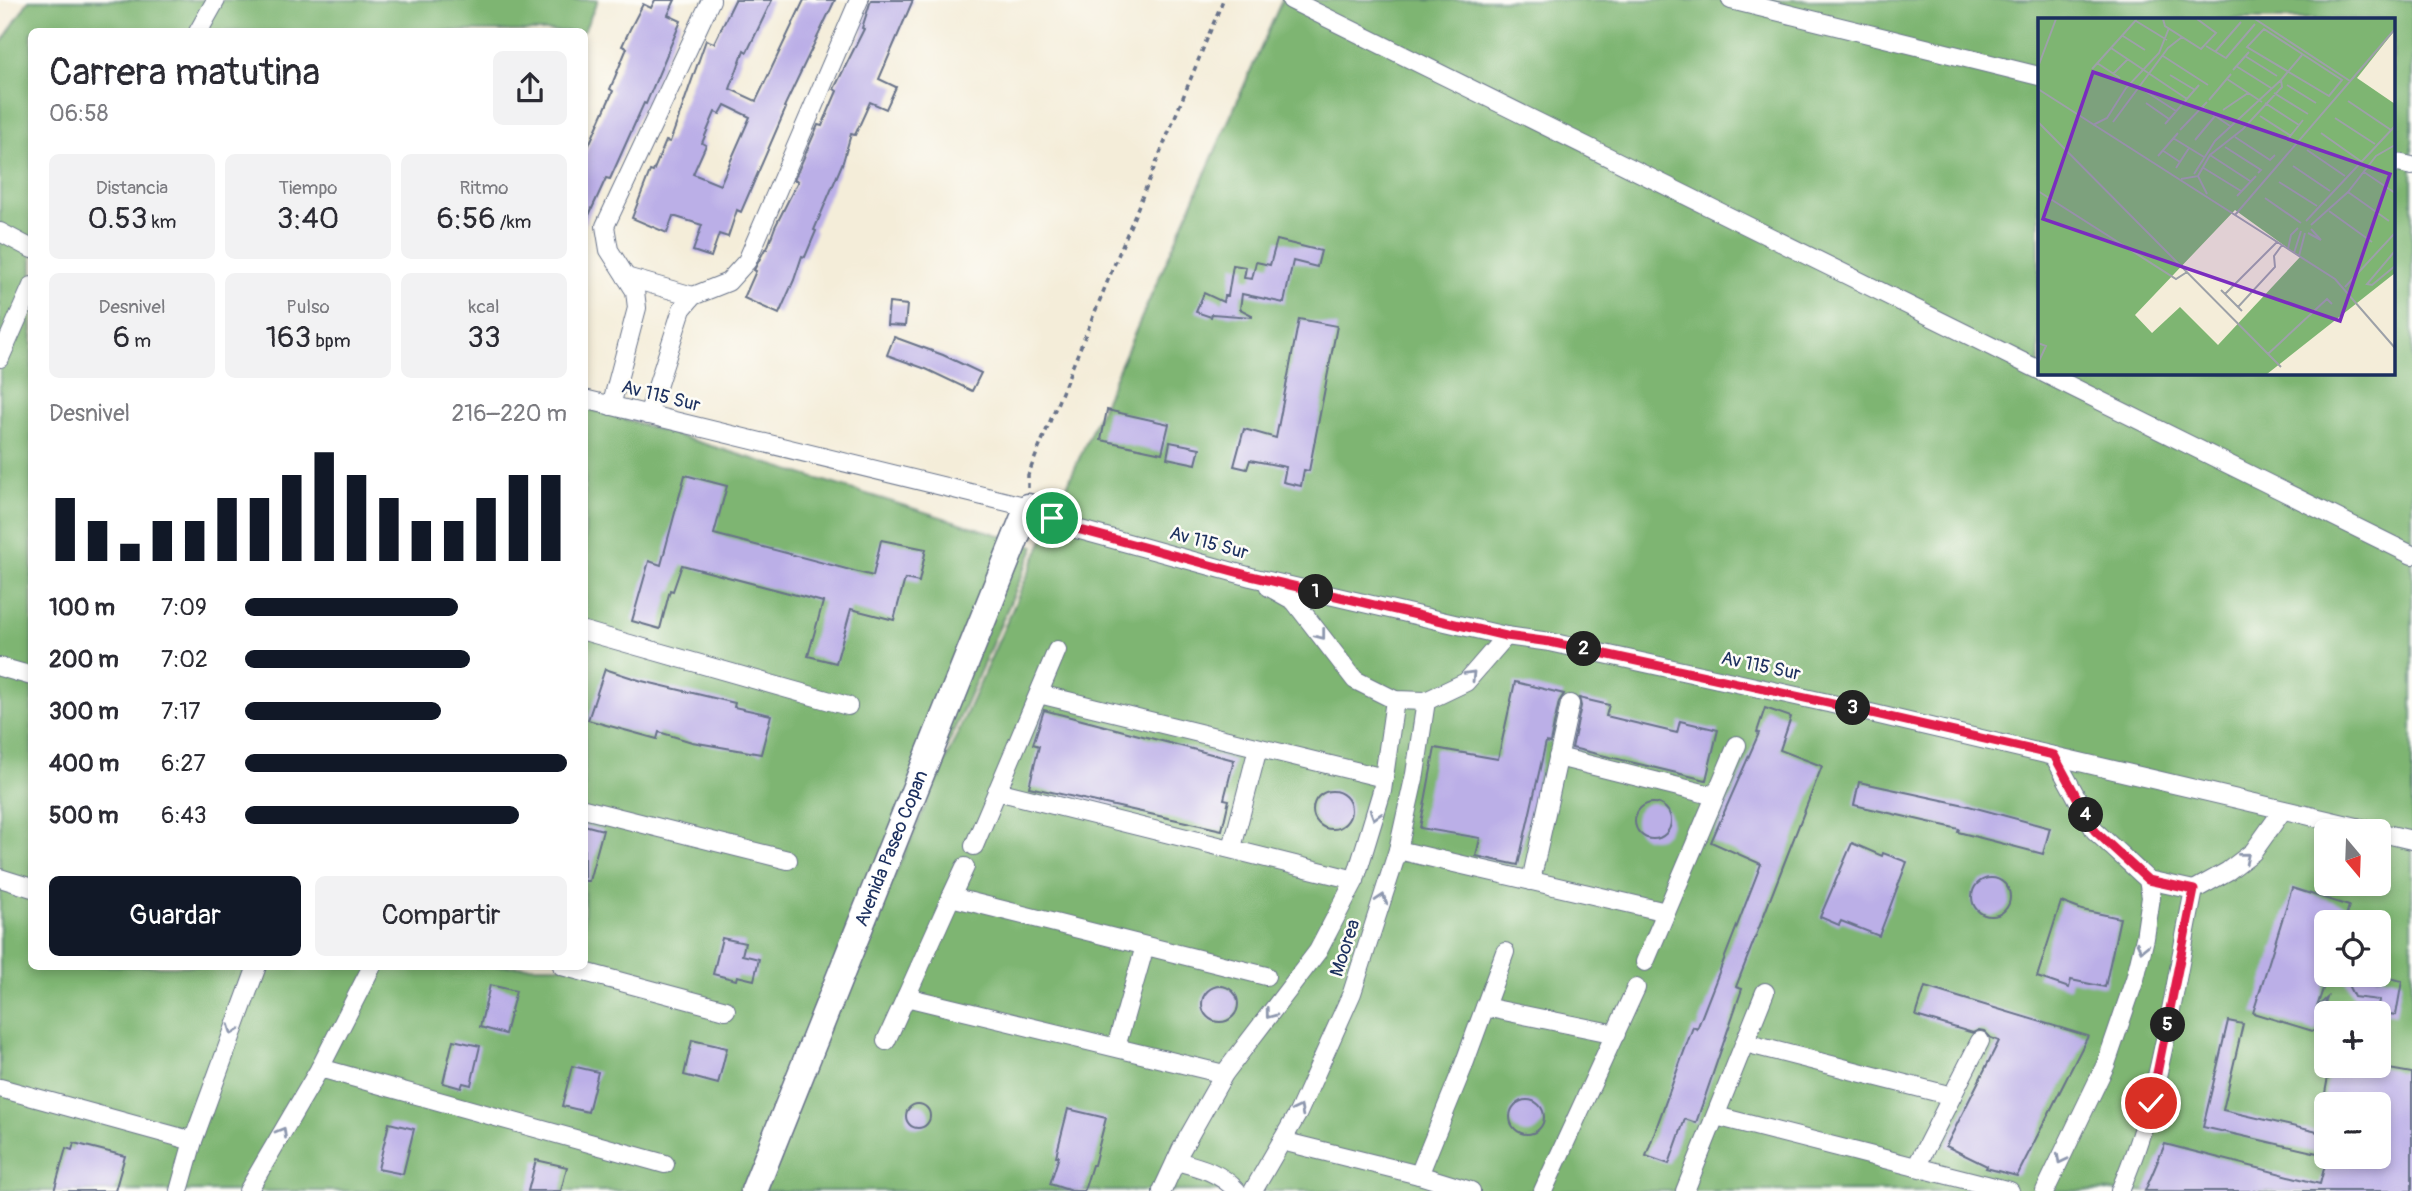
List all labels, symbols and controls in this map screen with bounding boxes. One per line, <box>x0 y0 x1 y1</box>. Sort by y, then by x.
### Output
inset map <box>2038 18 2394 374</box>
text: Carrera matutina <box>49 49 320 97</box>
button: share <box>493 51 567 125</box>
text: 06:58 <box>49 99 108 128</box>
text: Distancia <box>96 176 168 200</box>
text: Tiempo <box>278 176 338 200</box>
text: Ritmo <box>459 176 509 200</box>
text: 0.53 <box>88 200 148 237</box>
text: 3:40 <box>277 200 339 237</box>
text: 6:56 <box>437 200 496 237</box>
text: km <box>148 210 176 234</box>
text: /km <box>496 210 531 234</box>
text: Desnivel <box>99 295 165 319</box>
text: Pulso <box>286 295 330 319</box>
text: kcal <box>469 295 499 319</box>
text: 6 <box>113 319 130 356</box>
text: 163 <box>265 319 311 356</box>
text: 33 <box>467 319 501 356</box>
text: m <box>130 329 151 353</box>
text: bpm <box>311 329 351 353</box>
street label: Av 115 Sur <box>619 375 703 417</box>
text: Desnivel <box>49 399 130 428</box>
text: 216–220 m <box>451 399 567 428</box>
pin <box>1022 488 1082 548</box>
icon: arrive <box>1033 499 1071 537</box>
street label: Av 115 Sur <box>1167 521 1251 565</box>
pin: 1 <box>1298 574 1334 610</box>
text: 1 <box>1312 579 1319 603</box>
text: 100 m <box>49 593 115 622</box>
text: 7:09 <box>161 593 207 622</box>
one-way arrow <box>1312 627 1325 640</box>
pin: 2 <box>1566 632 1602 666</box>
text: 2 <box>1578 636 1589 660</box>
text: 200 m <box>49 645 119 674</box>
text: 7:02 <box>161 645 208 674</box>
street label: Av 115 Sur <box>1719 646 1803 686</box>
one-way arrow <box>1463 670 1476 683</box>
pin: 3 <box>1836 690 1870 726</box>
text: 3 <box>1847 695 1858 719</box>
text: 300 m <box>49 697 119 726</box>
text: 7:17 <box>161 697 200 726</box>
text: 400 m <box>49 749 119 778</box>
text: 6:27 <box>161 749 206 778</box>
street label: Avenida Paseo Copan <box>849 767 933 930</box>
pin: 4 <box>2068 798 2104 832</box>
text: 500 m <box>49 801 118 830</box>
text: 6:43 <box>161 801 207 830</box>
text: 4 <box>2080 802 2091 826</box>
one-way arrow <box>1368 808 1383 820</box>
north arrow <box>2314 819 2390 896</box>
map controls <box>2314 819 2391 1169</box>
one-way arrow <box>2237 853 2250 865</box>
button: Guardar <box>49 876 301 956</box>
button: Compartir <box>315 876 567 956</box>
one-way arrow <box>1374 894 1389 906</box>
button: locate <box>2314 910 2391 987</box>
street label: Moorea <box>1325 916 1366 980</box>
one-way arrow <box>2136 941 2151 953</box>
button: + <box>2314 1001 2391 1078</box>
one-way arrow <box>1265 1006 1278 1019</box>
pin: 5 <box>2150 1007 2186 1042</box>
text: 5 <box>2162 1012 2173 1036</box>
one-way arrow <box>228 1024 242 1036</box>
pin <box>2121 1073 2181 1133</box>
icon: check <box>2132 1084 2170 1122</box>
button: − <box>2314 1092 2391 1169</box>
one-way arrow <box>1290 1105 1304 1117</box>
one-way arrow <box>274 1127 287 1140</box>
one-way arrow <box>2056 1152 2070 1164</box>

